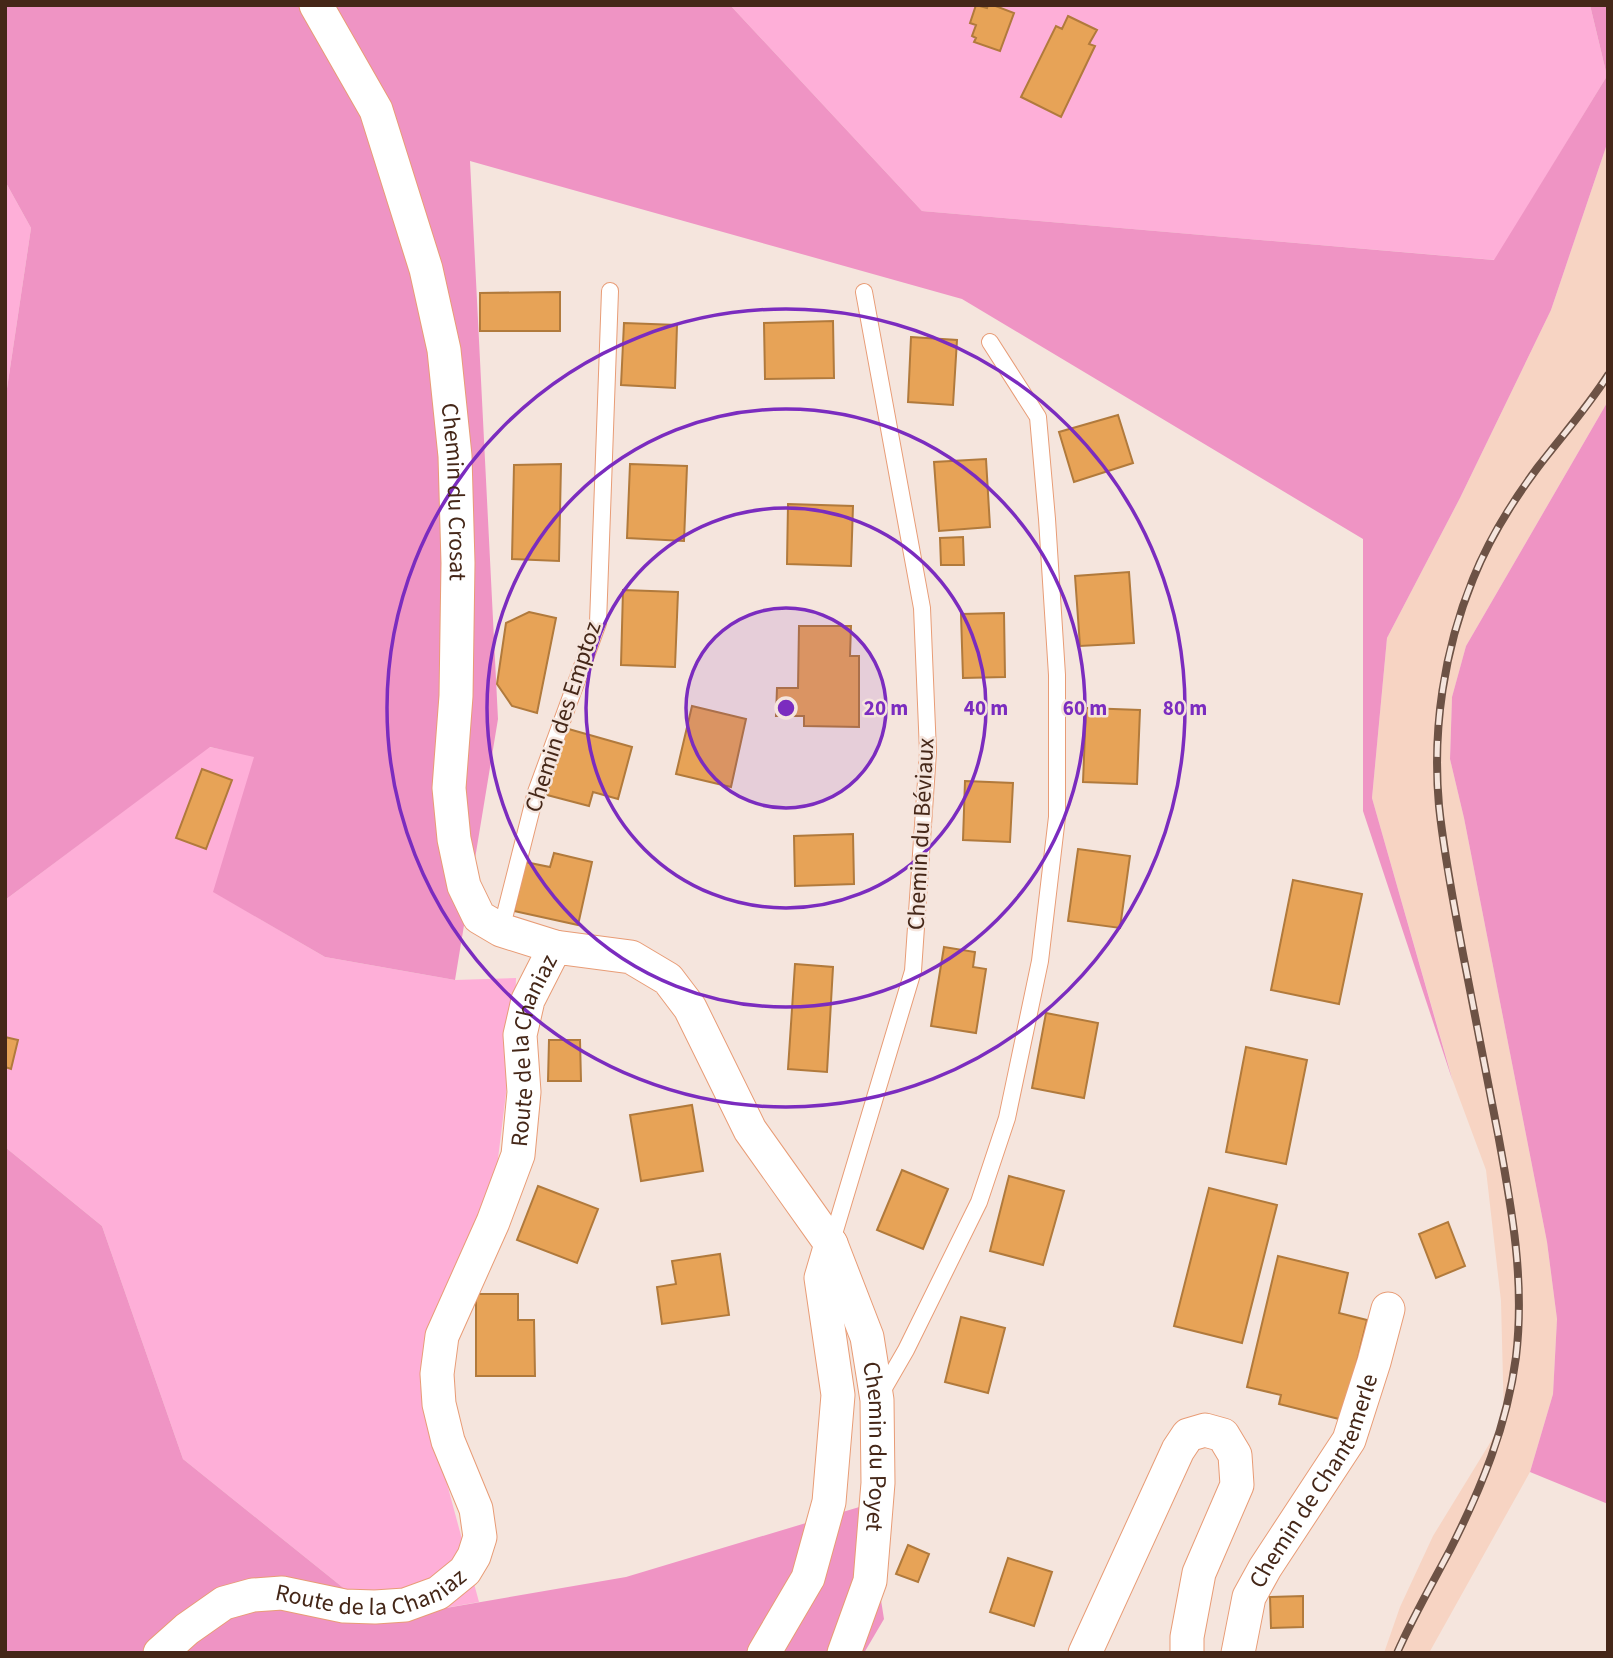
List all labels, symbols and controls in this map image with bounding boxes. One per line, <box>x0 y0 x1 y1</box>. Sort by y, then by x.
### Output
street label: Chemin du Crosat <box>432 401 476 581</box>
street label: Chemin des Emptoz <box>516 617 610 817</box>
text: 20 m <box>864 693 908 723</box>
text: 40 m <box>964 693 1008 723</box>
text: 60 m <box>1063 693 1107 723</box>
text: 80 m <box>1163 693 1207 723</box>
centre of rings <box>774 696 798 720</box>
street label: Chemin du Béviaux <box>898 737 944 931</box>
street label: Route de la Chaniaz <box>501 948 566 1148</box>
street label: Chemin du Poyet <box>854 1359 896 1533</box>
street label: Chemin de Chantemerle <box>1240 1369 1387 1594</box>
street label: Route de la Chaniaz <box>272 1559 474 1624</box>

